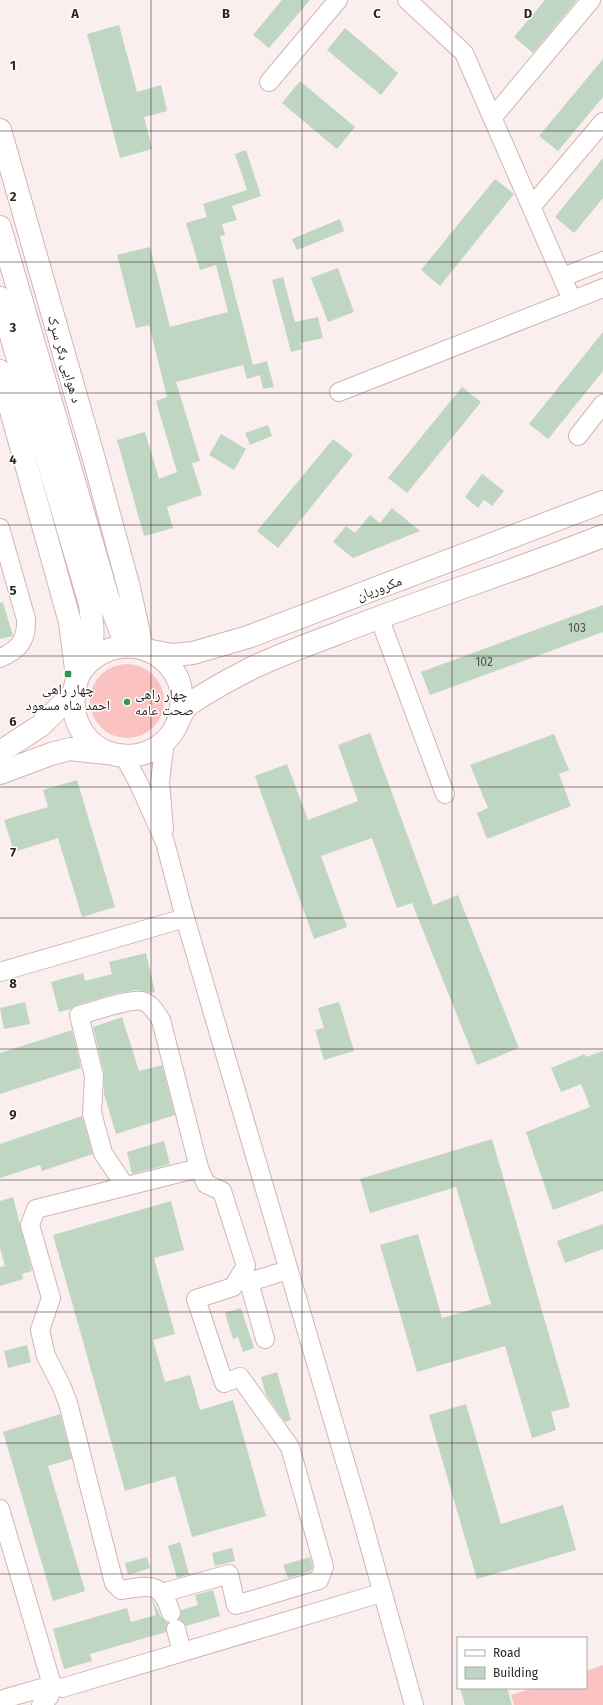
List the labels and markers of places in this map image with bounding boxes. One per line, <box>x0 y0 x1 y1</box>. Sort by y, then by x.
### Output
marker: چهار راهی احمد شاه مسعود <box>63 669 73 679</box>
place label: چهار راهی احمد شاه مسعود <box>26 681 110 714</box>
place label: چهار راهی صحت عامه <box>135 686 194 719</box>
marker: چهار راهی صحت عامه <box>122 697 132 707</box>

